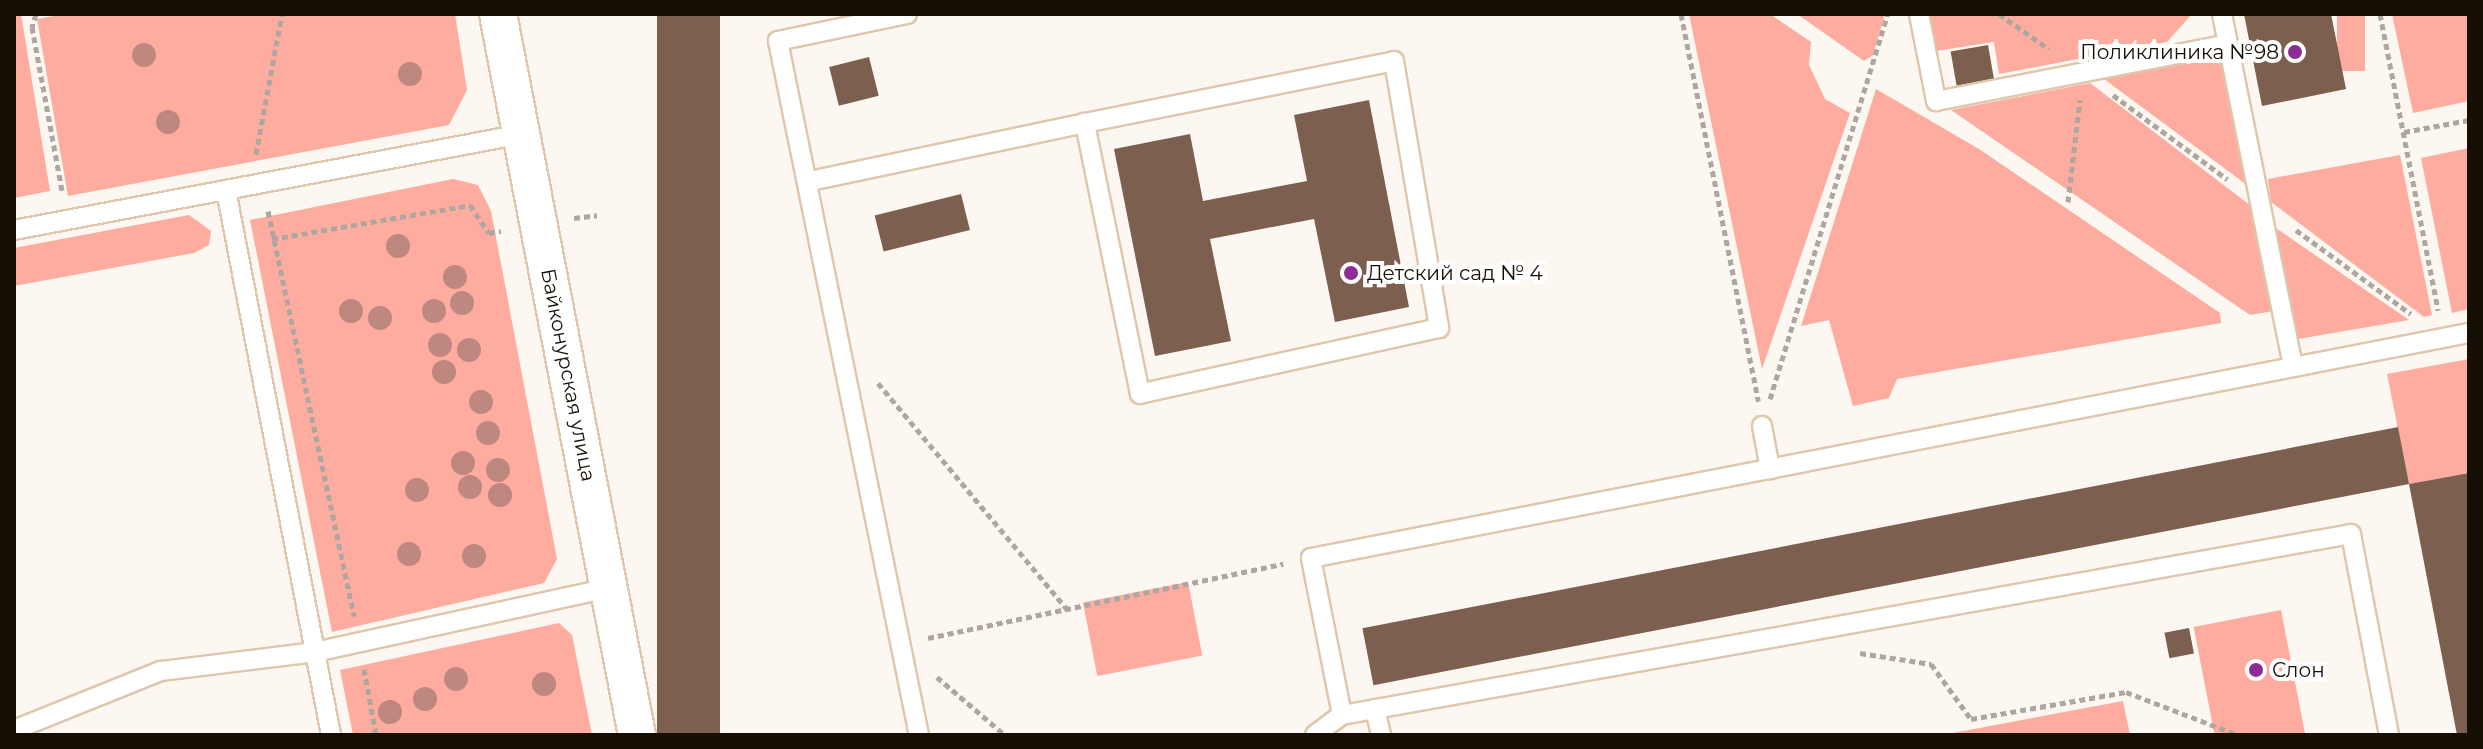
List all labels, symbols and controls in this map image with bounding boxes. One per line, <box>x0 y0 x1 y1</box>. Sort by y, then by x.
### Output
place label: Поликлиника №98 <box>2080 40 2279 64</box>
marker: Поликлиника №98 <box>2286 43 2304 61</box>
place label: Детский сад № 4 <box>1367 261 1543 285</box>
marker: Детский сад № 4 <box>1342 264 1360 282</box>
street label: Байконурская улица <box>536 266 600 484</box>
place label: Слон <box>2272 658 2325 682</box>
marker: Слон <box>2247 661 2265 679</box>

